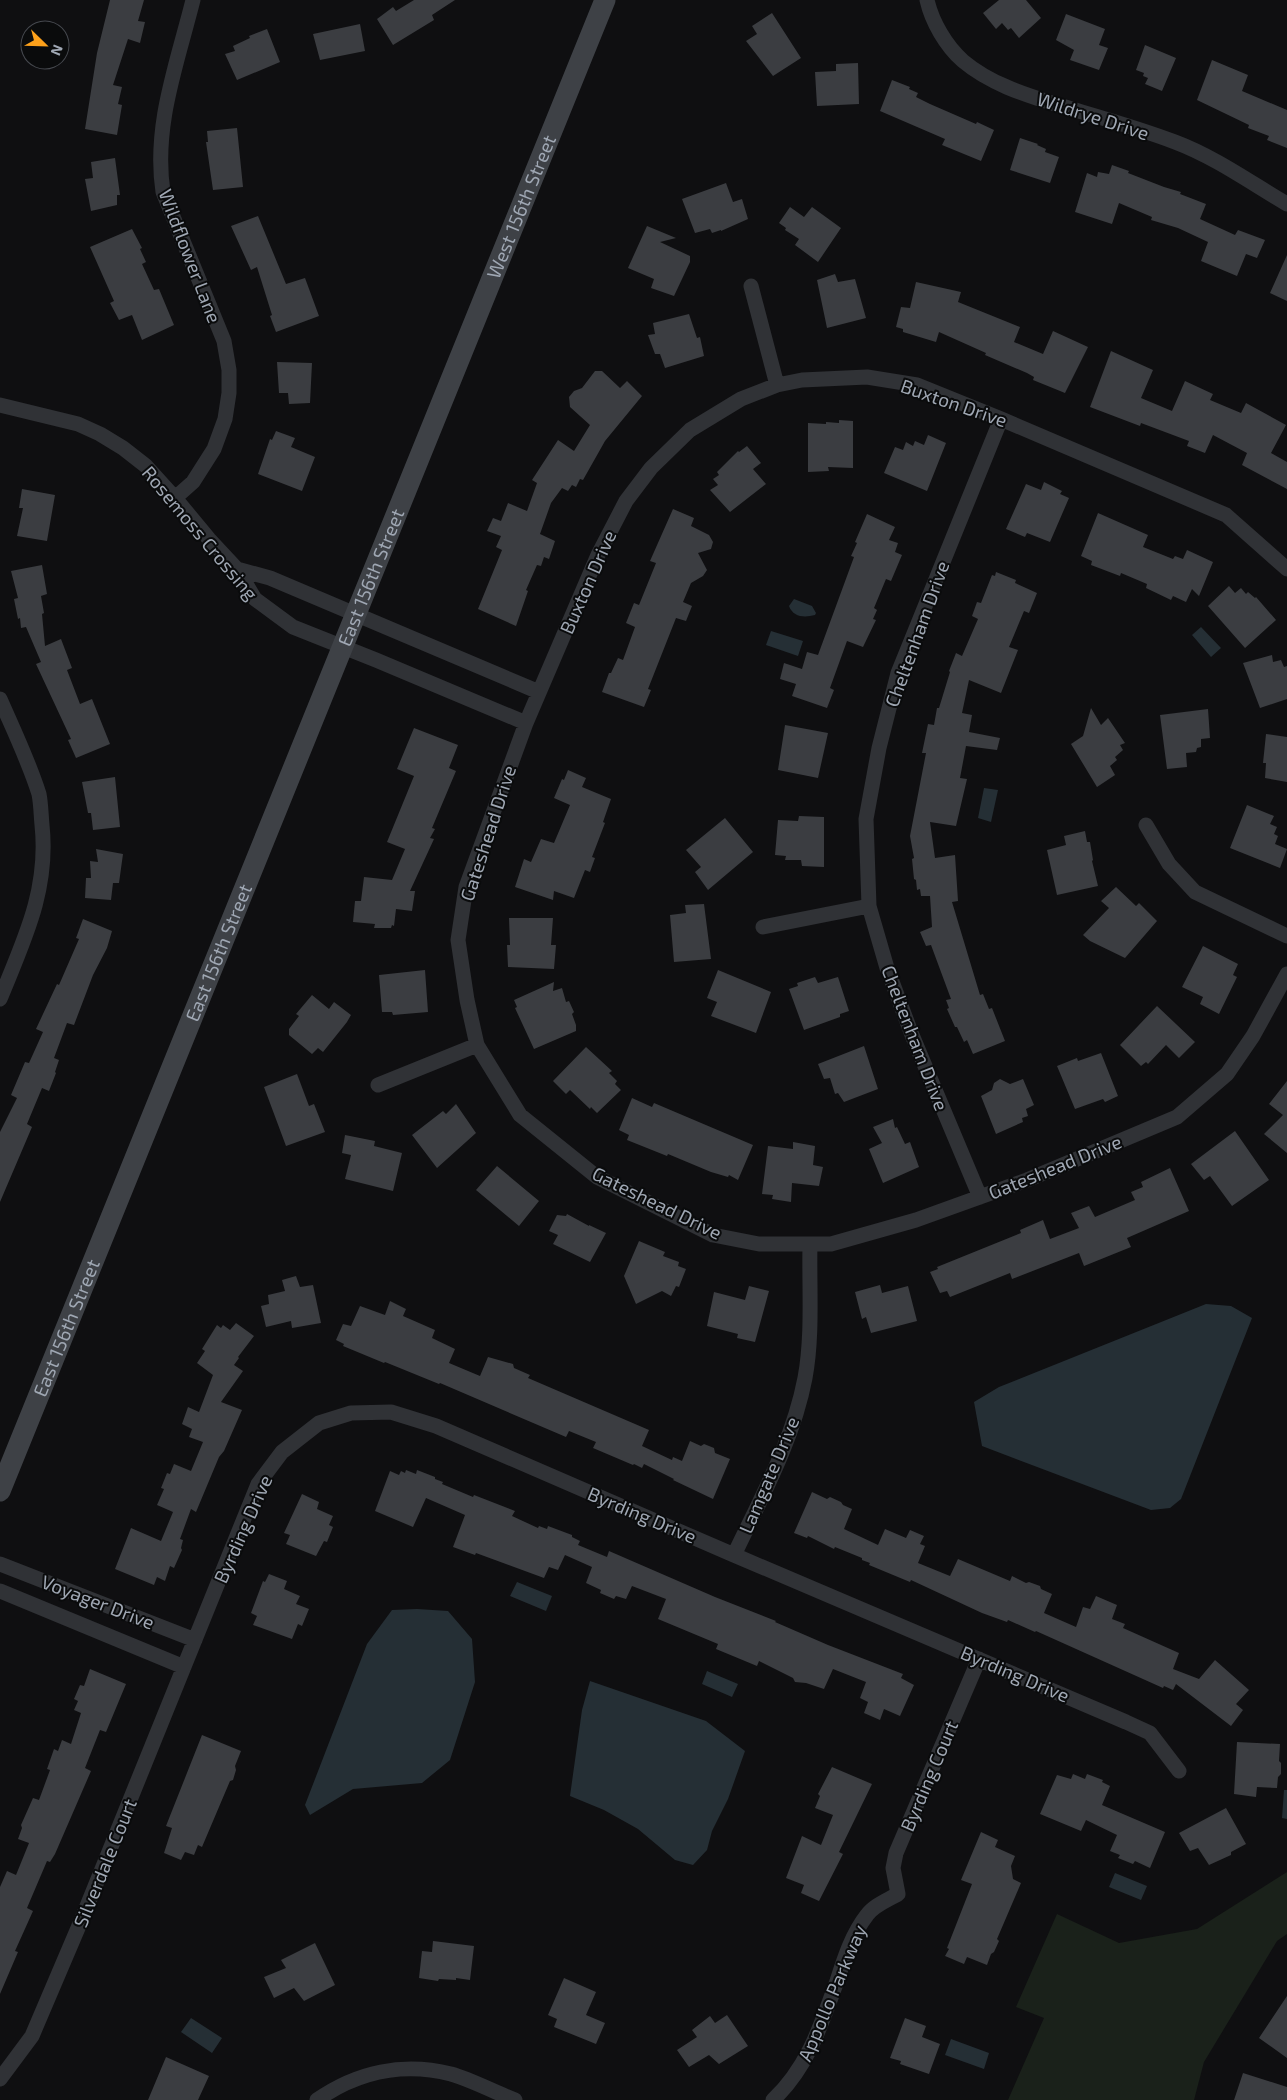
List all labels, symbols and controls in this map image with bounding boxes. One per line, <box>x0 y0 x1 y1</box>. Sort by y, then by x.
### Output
north arrow <box>20 20 70 70</box>
text: N <box>48 42 67 58</box>
street label: Wildrye Drive <box>1034 87 1152 144</box>
street label: West 156th Street <box>481 131 560 282</box>
street label: Wildflower Lane <box>154 186 227 326</box>
street label: Buxton Drive <box>898 374 1010 431</box>
street label: Rosemoss Crossing <box>138 461 263 605</box>
street label: East 156th Street <box>332 505 408 649</box>
street label: Buxton Drive <box>554 526 621 637</box>
street label: Cheltenham Drive <box>879 558 954 710</box>
street label: Gateshead Drive <box>455 762 520 904</box>
street label: East 156th Street <box>180 880 256 1025</box>
street label: Cheltenham Drive <box>877 962 954 1114</box>
street label: Gateshead Drive <box>985 1129 1125 1204</box>
street label: Gateshead Drive <box>589 1161 726 1244</box>
street label: East 156th Street <box>28 1256 104 1400</box>
street label: Lamgate Drive <box>734 1413 803 1537</box>
street label: Byrding Drive <box>208 1471 277 1586</box>
street label: Byrding Drive <box>584 1481 700 1548</box>
street label: Voyager Drive <box>38 1569 158 1634</box>
street label: Byrding Drive <box>957 1640 1073 1707</box>
street label: Byrding Court <box>895 1717 962 1835</box>
street label: Silverdale Court <box>68 1795 141 1931</box>
street label: Appollo Parkway <box>792 1921 871 2064</box>

